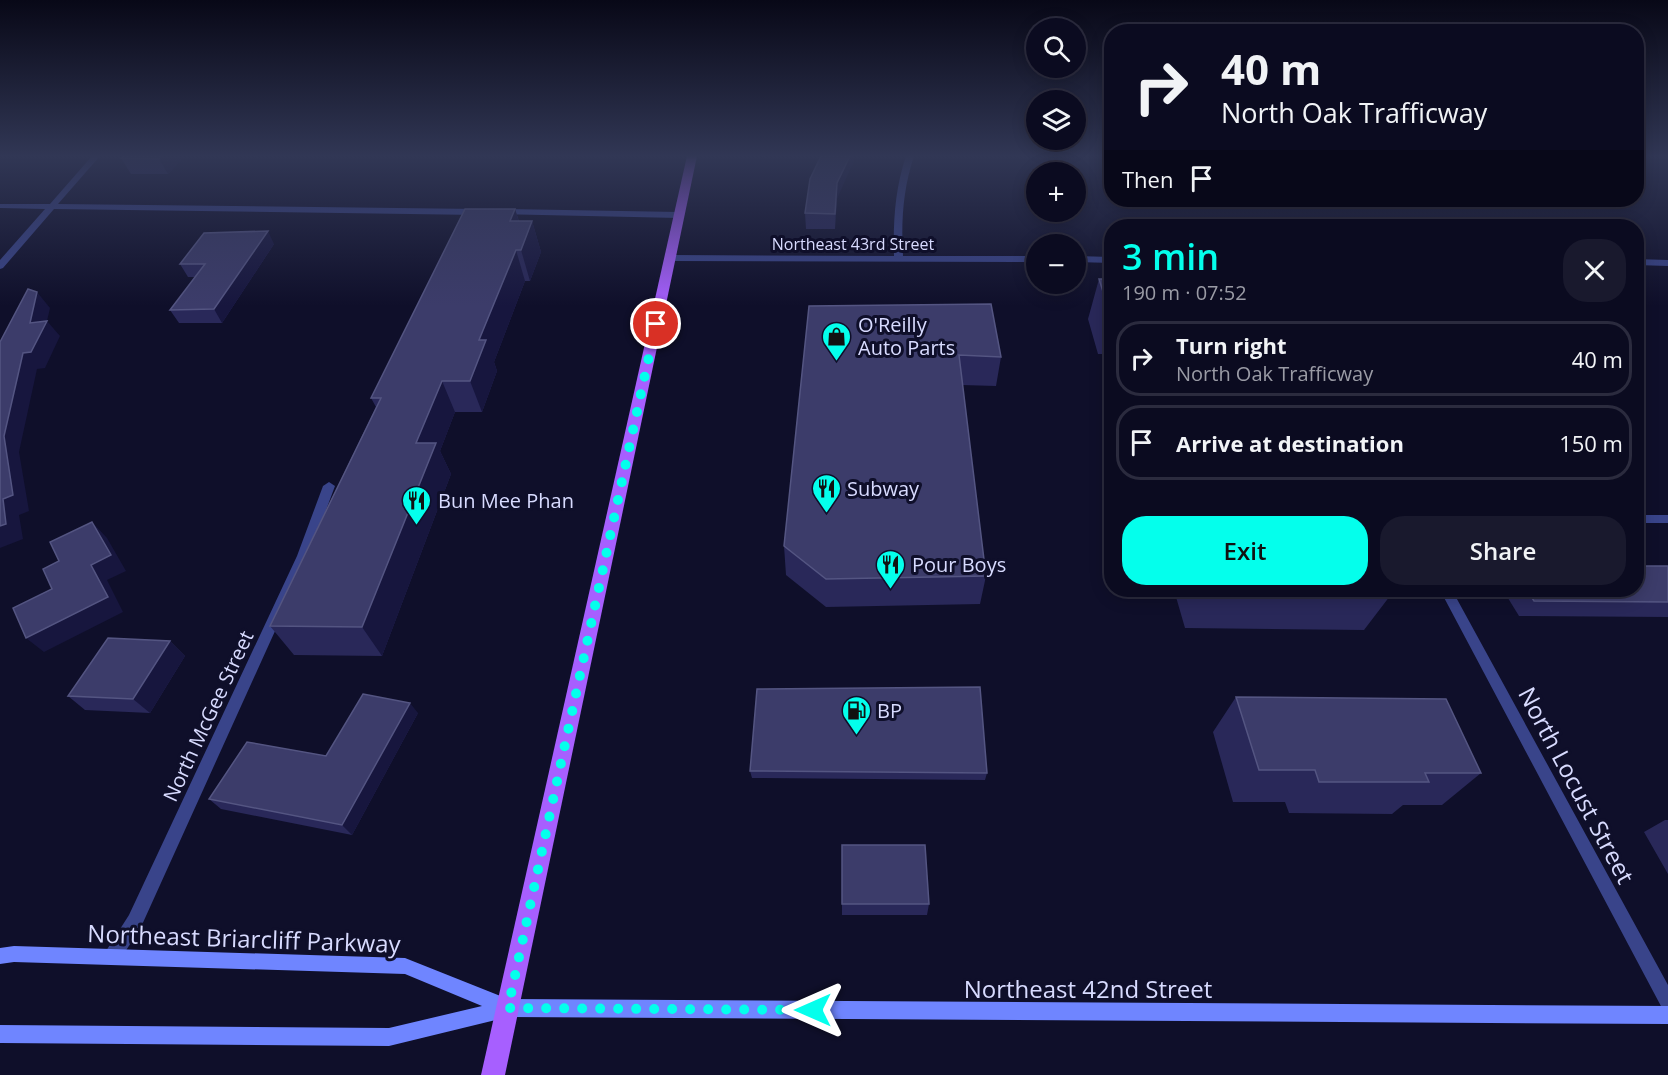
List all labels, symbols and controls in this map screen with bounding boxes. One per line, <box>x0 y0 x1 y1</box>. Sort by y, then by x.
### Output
map controls <box>1026 18 1086 294</box>
button: search <box>1026 18 1086 78</box>
text: 40 m <box>1221 40 1321 97</box>
icon: right <box>1122 48 1200 126</box>
button: layers <box>1026 90 1086 150</box>
text: North Oak Trafficway <box>1221 94 1487 131</box>
button: + <box>1026 162 1086 222</box>
icon: arrive <box>1185 162 1218 195</box>
text: Then <box>1122 164 1173 194</box>
text: 3 min <box>1122 232 1219 281</box>
street label: Northeast 43rd Street <box>772 233 935 255</box>
button: − <box>1026 234 1086 294</box>
button: close <box>1563 239 1626 302</box>
text: 190 m · 07:52 <box>1122 279 1247 306</box>
pin <box>630 298 681 349</box>
icon: arrive <box>639 307 672 340</box>
place label: O'Reilly Auto Parts <box>858 311 955 361</box>
shop icon: O'Reilly Auto Parts <box>821 320 853 362</box>
text: Turn right <box>1176 330 1287 360</box>
icon: right <box>1125 342 1158 375</box>
text: 40 m <box>1572 344 1623 374</box>
text: North Oak Trafficway <box>1176 360 1373 387</box>
icon: arrive <box>1125 426 1158 459</box>
text: Arrive at destination <box>1176 428 1404 458</box>
text: 150 m <box>1559 428 1623 458</box>
restaurant icon: Subway <box>810 472 842 514</box>
place label: Subway <box>847 475 920 502</box>
restaurant icon: Bun Mee Phan <box>401 484 433 526</box>
place label: Bun Mee Phan <box>438 487 574 514</box>
button: Exit <box>1122 516 1368 585</box>
button: Share <box>1380 516 1626 585</box>
restaurant icon: Pour Boys <box>875 548 907 590</box>
place label: Pour Boys <box>912 551 1006 578</box>
street label: North McGee Street <box>157 626 259 806</box>
street label: North Locust Street <box>1511 681 1643 889</box>
fuel station icon: BP <box>840 694 872 736</box>
place label: BP <box>877 697 902 724</box>
street label: Northeast Briarcliff Parkway <box>87 916 402 960</box>
street label: Northeast 42nd Street <box>964 972 1212 1005</box>
position arrow <box>781 978 845 1042</box>

